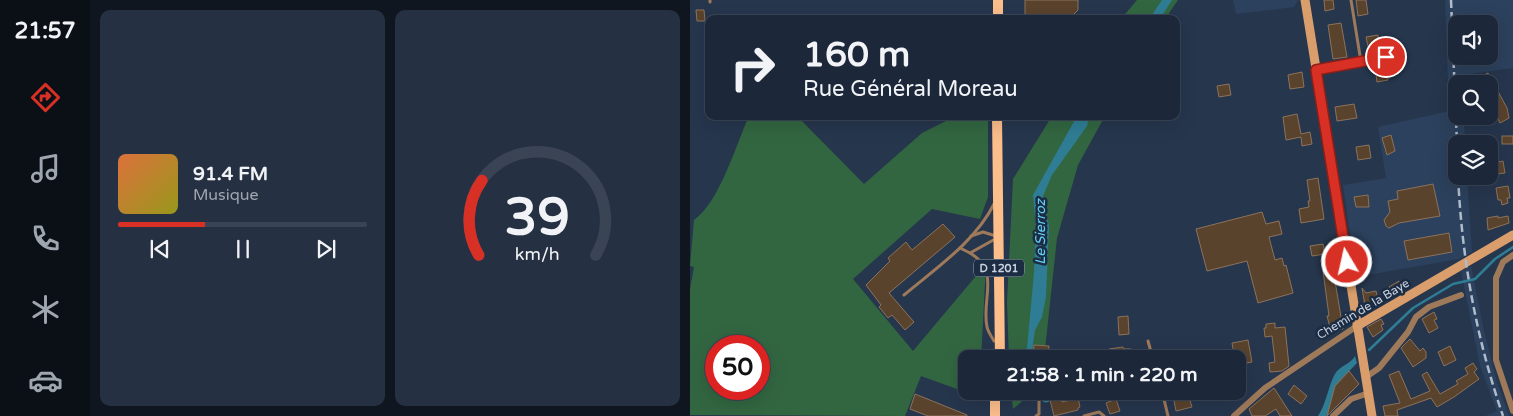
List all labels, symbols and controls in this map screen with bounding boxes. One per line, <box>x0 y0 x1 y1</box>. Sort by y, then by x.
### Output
map controls <box>1448 15 1498 185</box>
button: sound <box>1448 15 1498 65</box>
text: 21:57 <box>15 18 75 44</box>
text: 160 m <box>803 34 910 76</box>
icon: right <box>720 35 785 100</box>
pin <box>1365 36 1407 78</box>
icon: arrive <box>1372 43 1400 71</box>
button: search <box>1448 75 1498 125</box>
text: Rue Général Moreau <box>803 76 1018 102</box>
icon: directions <box>28 80 63 115</box>
button: layers <box>1448 135 1498 185</box>
icon: music <box>28 151 63 186</box>
text: 91.4 FM <box>193 163 268 185</box>
text: Musique <box>193 185 259 205</box>
text: 39 <box>505 186 570 249</box>
water label: Le Sierroz <box>1032 197 1049 265</box>
icon: phone <box>28 221 63 256</box>
icon: previous <box>146 235 174 263</box>
icon: pause <box>229 235 257 263</box>
icon: next <box>312 235 340 263</box>
position arrow <box>1320 235 1372 287</box>
text: km/h <box>515 244 560 265</box>
road number: D 1201 <box>974 260 1024 276</box>
street label: Chemin de la Baye <box>1314 276 1412 342</box>
icon: climate <box>28 292 63 327</box>
speed limit sign: 50 <box>705 335 770 400</box>
icon: car <box>28 363 63 398</box>
text: 21:58 · 1 min · 220 m <box>1006 364 1198 386</box>

